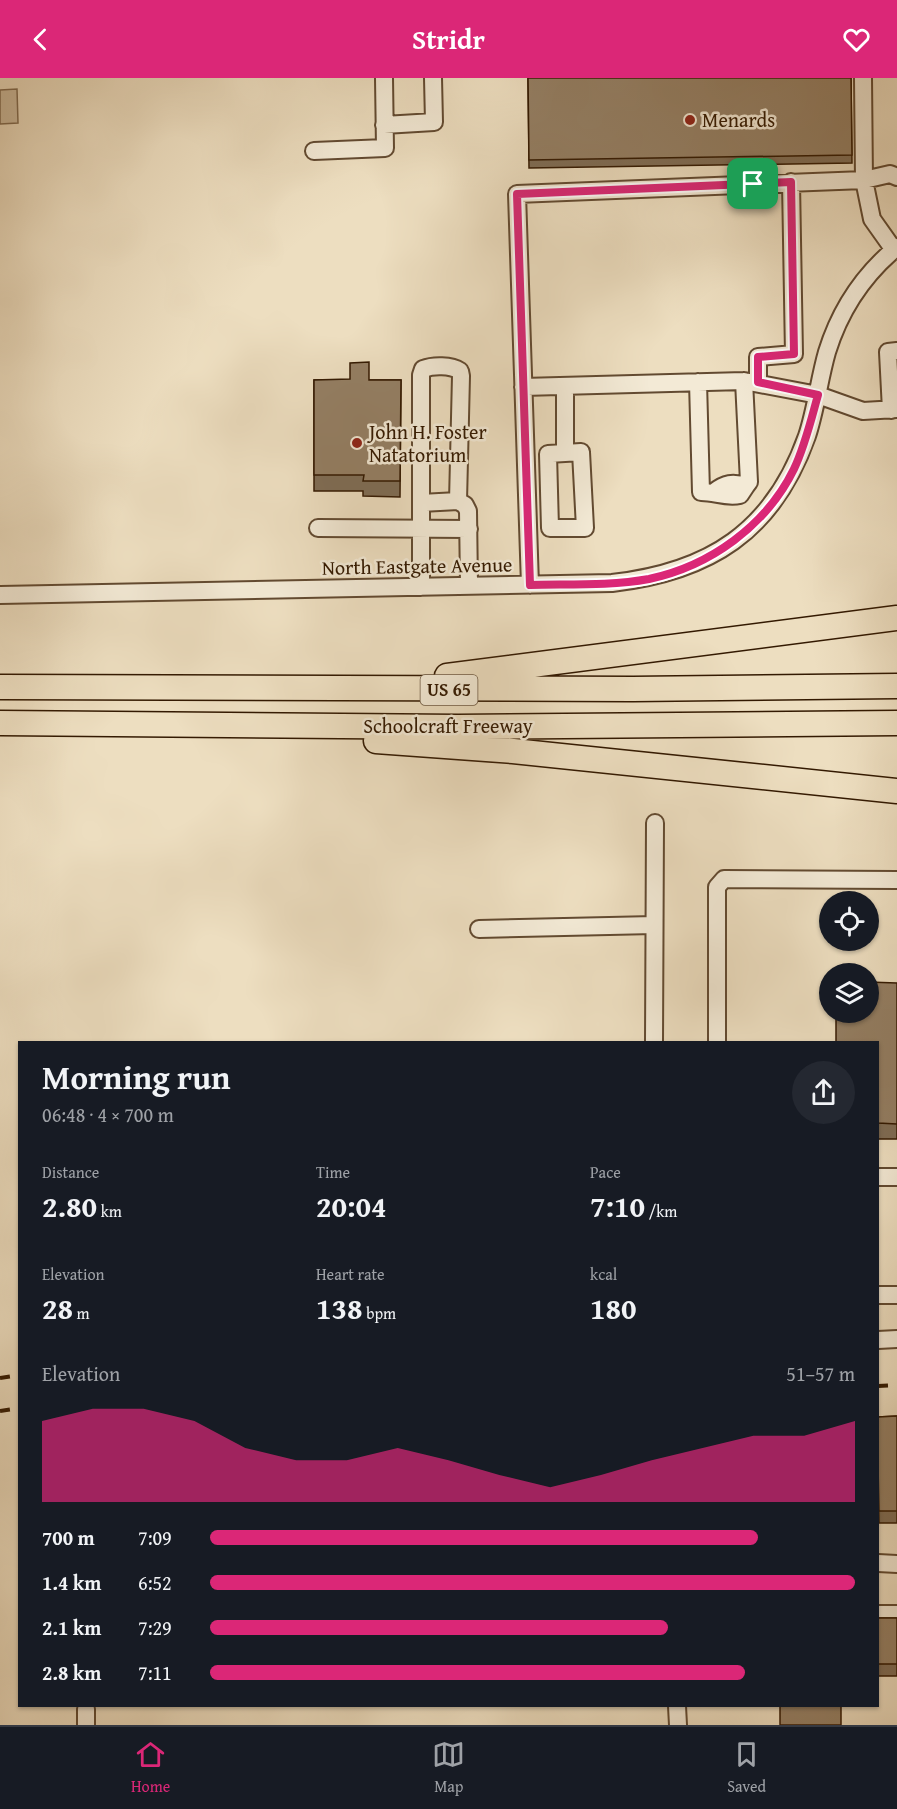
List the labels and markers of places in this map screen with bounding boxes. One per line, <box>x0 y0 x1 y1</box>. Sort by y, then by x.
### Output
place label: Menards <box>702 105 775 134</box>
marker: Menards <box>683 113 697 127</box>
pin <box>727 158 778 209</box>
place label: John H. Foster Natatorium <box>366 417 487 469</box>
marker: John H. Foster Natatorium <box>350 436 364 450</box>

